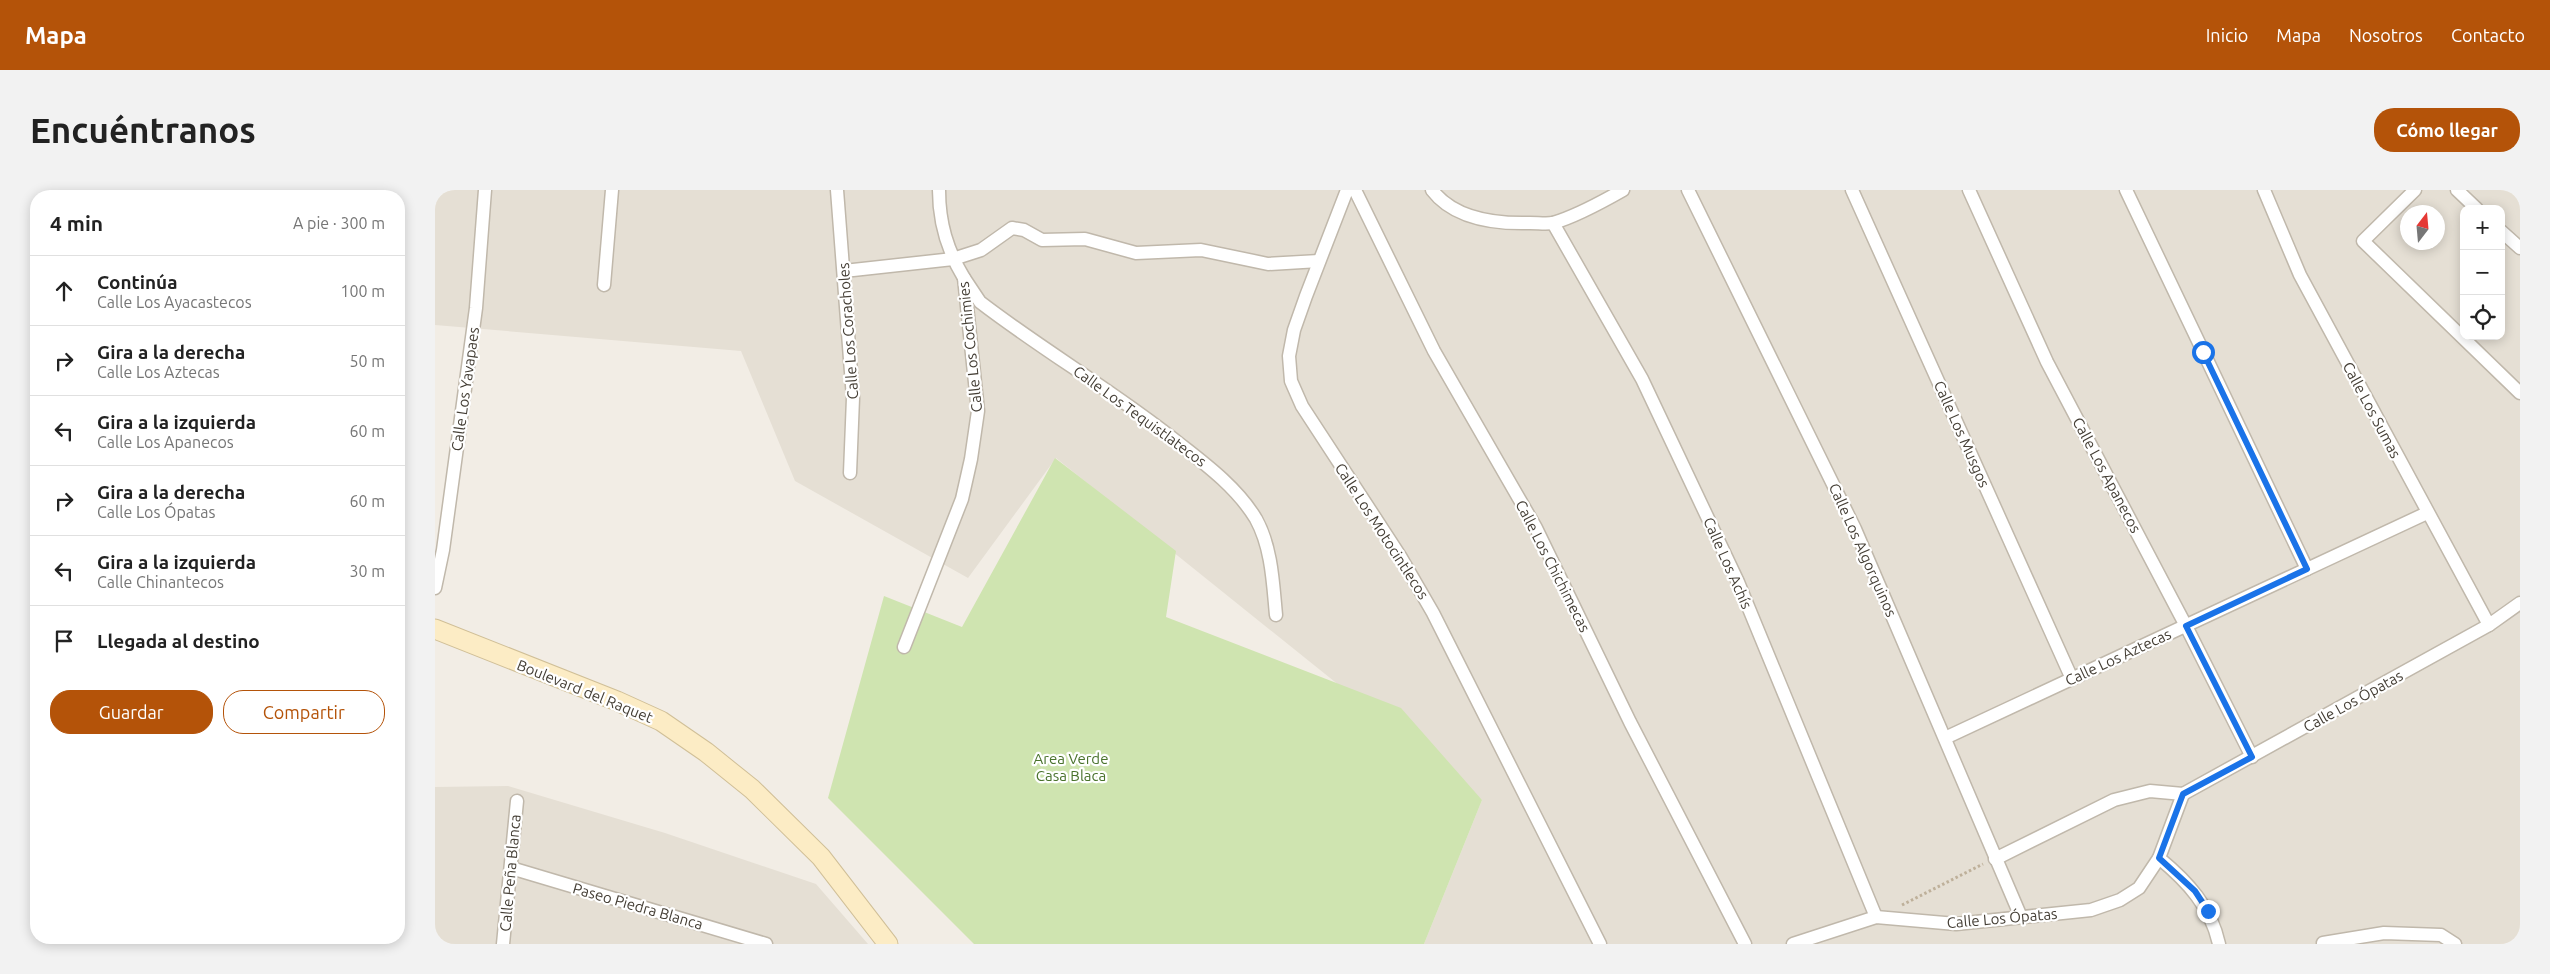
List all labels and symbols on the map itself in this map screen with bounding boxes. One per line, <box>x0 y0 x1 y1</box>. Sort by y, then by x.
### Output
north arrow <box>2400 205 2445 250</box>
street label: Calle Los Coracholes <box>835 262 861 400</box>
street label: Calle Los Cochimies <box>955 281 985 413</box>
street label: Calle Los Yavapaes <box>448 326 482 452</box>
route start <box>2192 341 2215 364</box>
street label: Calle Los Sumas <box>2340 359 2404 461</box>
street label: Calle Los Tequistlatecos <box>1070 362 1210 470</box>
street label: Calle Los Musgos <box>1931 378 1993 490</box>
street label: Calle Los Apanecos <box>2069 414 2145 536</box>
street label: Calle Los Motocintlecos <box>1332 460 1432 602</box>
street label: Calle Los Algorquinos <box>1826 481 1900 619</box>
street label: Calle Los Chichimecas <box>1512 497 1594 635</box>
street label: Calle Los Achís <box>1700 515 1756 611</box>
street label: Calle Los Aztecas <box>2062 625 2174 689</box>
street label: Boulevard del Raquet <box>515 656 655 726</box>
street label: Calle Los Ópatas <box>2300 667 2406 735</box>
park label: Area Verde Casa Blaca <box>1034 750 1108 784</box>
street label: Calle Peña Blanca <box>496 814 524 932</box>
street label: Paseo Piedra Blanca <box>571 879 705 933</box>
route end <box>2197 900 2220 923</box>
street label: Calle Los Ópatas <box>1946 905 2058 931</box>

